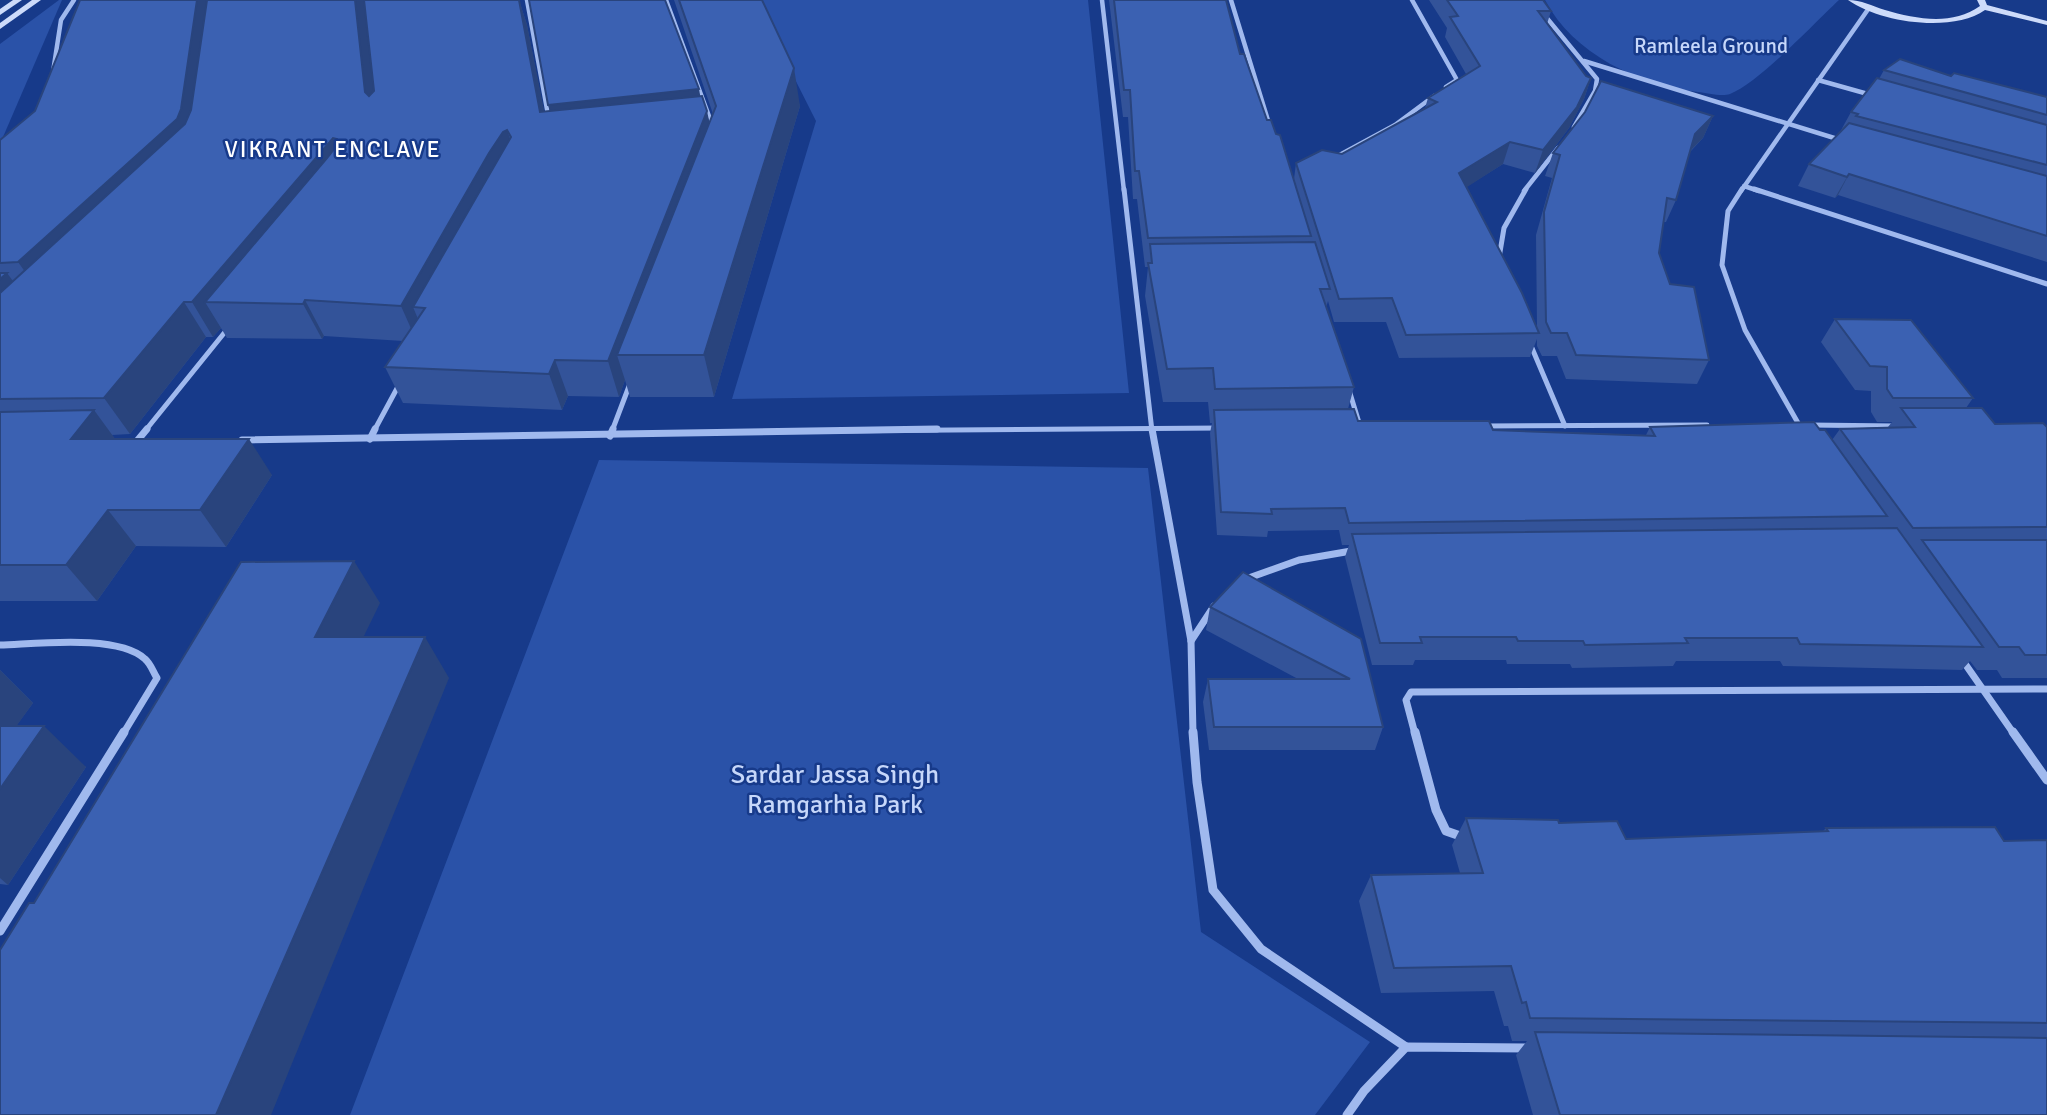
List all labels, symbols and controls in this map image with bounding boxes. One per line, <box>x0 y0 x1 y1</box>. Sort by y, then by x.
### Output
park label: Ramleela Ground <box>1634 33 1788 59</box>
district label: VIKRANT ENCLAVE <box>225 135 442 164</box>
park label: Sardar Jassa Singh Ramgarhia Park <box>731 759 939 821</box>

